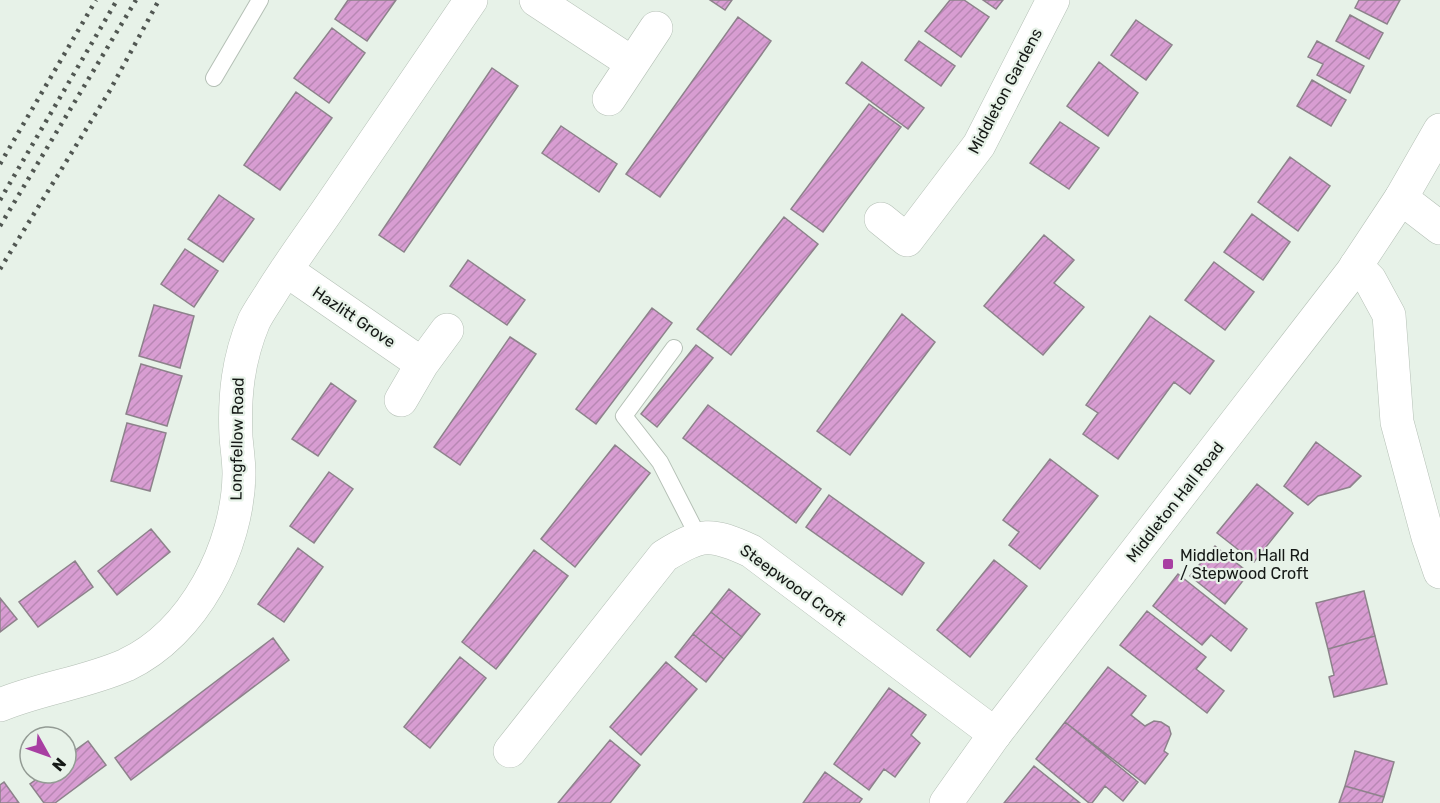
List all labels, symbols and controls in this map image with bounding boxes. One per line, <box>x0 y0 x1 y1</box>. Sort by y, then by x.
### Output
street label: Middleton Gardens <box>964 25 1046 157</box>
street label: Hazlitt Grove <box>309 282 399 352</box>
street label: Longfellow Road <box>226 377 248 501</box>
street label: Middleton Hall Road <box>1122 438 1228 566</box>
street label: Steepwood Croft <box>736 540 850 630</box>
place label: Middleton Hall Rd / Stepwood Croft <box>1180 546 1309 583</box>
marker: Middleton Hall Rd / Stepwood Croft <box>1161 557 1175 571</box>
north arrow <box>18 725 78 785</box>
text: N <box>48 754 70 775</box>

